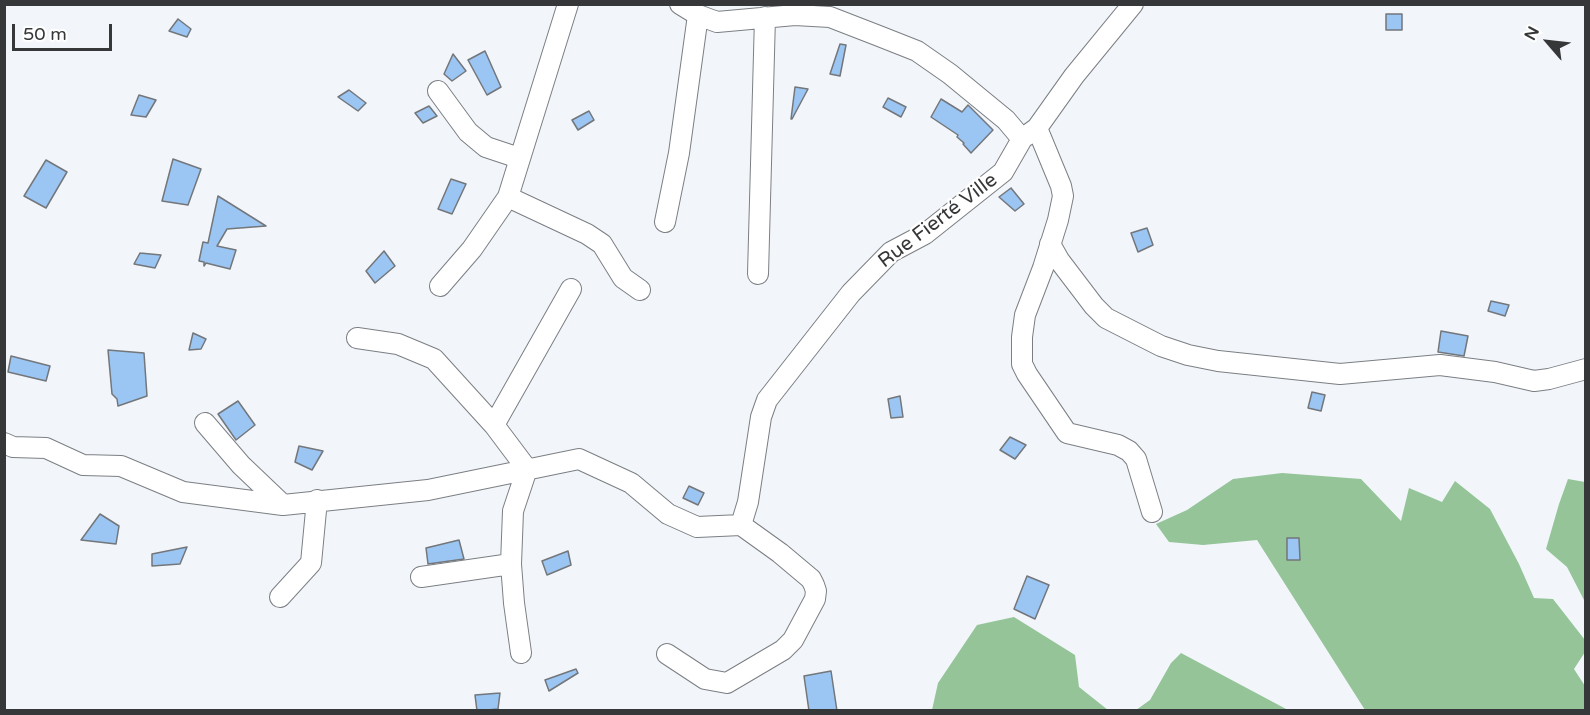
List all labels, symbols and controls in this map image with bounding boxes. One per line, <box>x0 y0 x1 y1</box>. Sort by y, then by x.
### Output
scale bar <box>15 12 116 50</box>
north arrow <box>1518 12 1578 72</box>
text: 50 m <box>23 23 67 45</box>
text: N <box>1520 23 1544 44</box>
street label: Rue Fierté Ville <box>874 168 1002 274</box>

